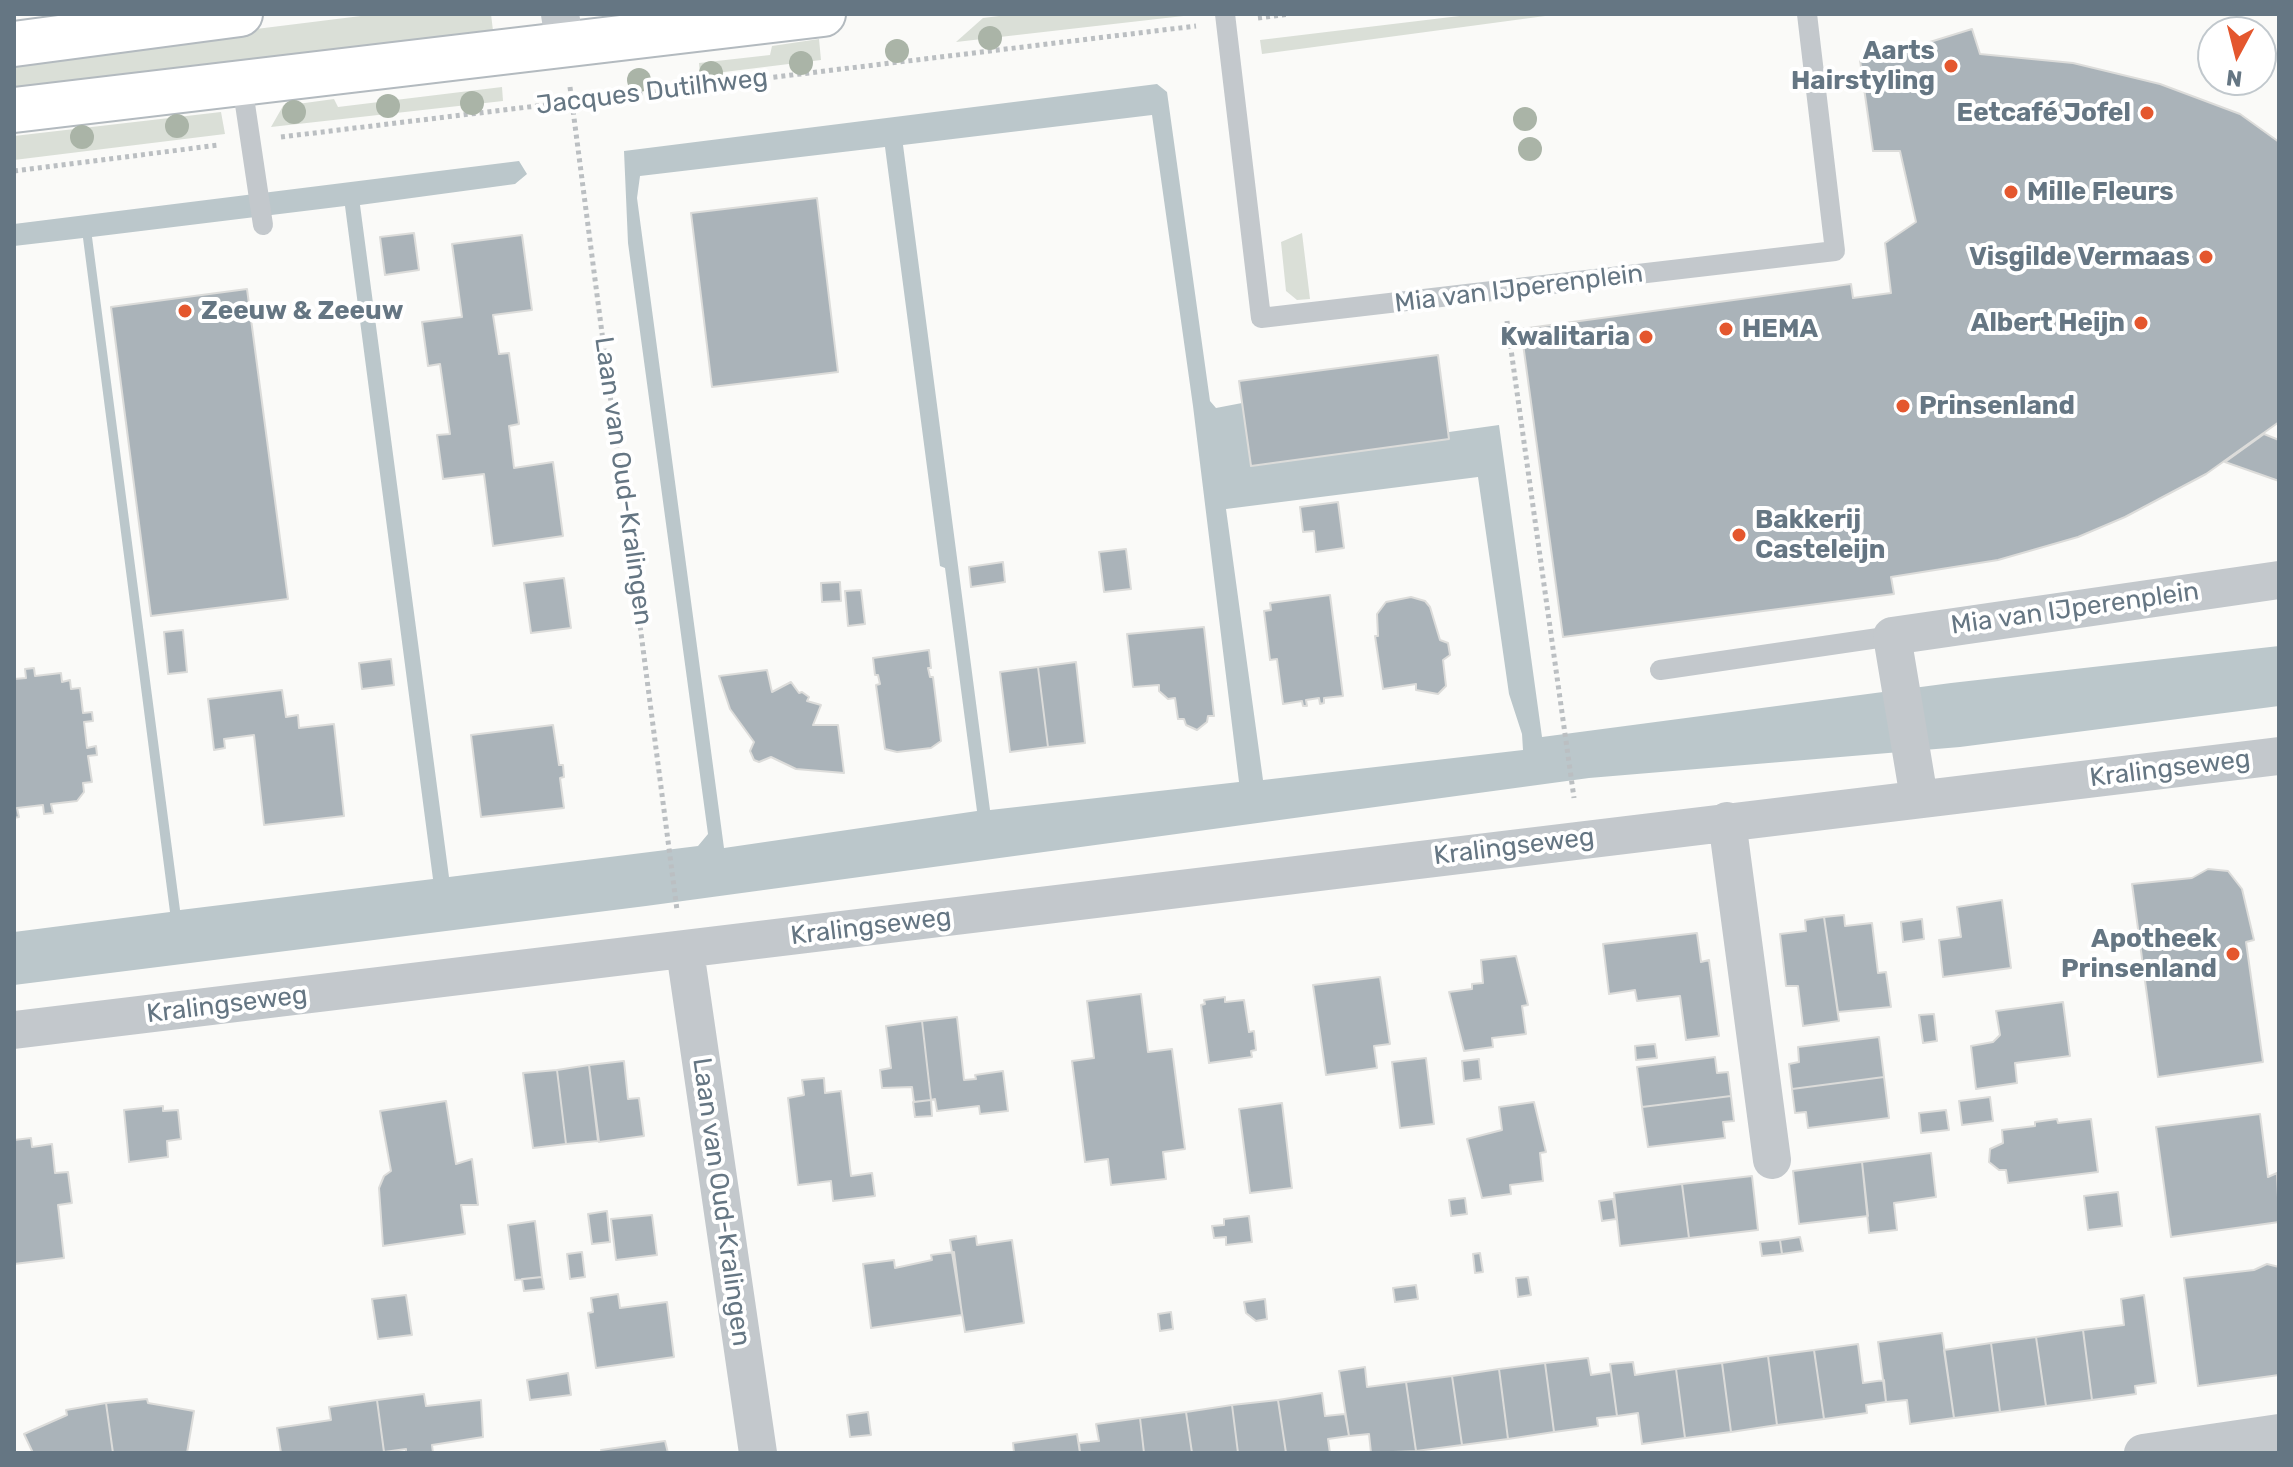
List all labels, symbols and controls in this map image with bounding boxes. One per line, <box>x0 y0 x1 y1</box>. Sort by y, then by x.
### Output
north arrow <box>2197 16 2277 96</box>
place label: Aarts Hairstyling <box>1791 35 1935 96</box>
marker: Aarts Hairstyling <box>1942 57 1960 75</box>
street label: Jacques Dutilhweg <box>534 62 770 122</box>
text: N <box>2225 64 2244 93</box>
place label: Eetcafé Jofel <box>1957 97 2131 129</box>
marker: Eetcafé Jofel <box>2138 104 2156 122</box>
place label: Mille Fleurs <box>2027 176 2174 208</box>
marker: Mille Fleurs <box>2002 183 2020 201</box>
place label: Visgilde Vermaas <box>1969 241 2190 273</box>
marker: Visgilde Vermaas <box>2197 248 2215 266</box>
street label: Mia van IJperenplein <box>1393 258 1645 320</box>
place label: Zeeuw & Zeeuw <box>201 295 403 327</box>
marker: Zeeuw & Zeeuw <box>176 302 194 320</box>
place label: Albert Heijn <box>1971 307 2125 339</box>
place label: HEMA <box>1742 313 1818 345</box>
marker: Albert Heijn <box>2132 314 2150 332</box>
marker: HEMA <box>1717 320 1735 338</box>
place label: Kwalitaria <box>1500 321 1630 353</box>
marker: Kwalitaria <box>1637 328 1655 346</box>
street label: Laan van Oud-Kralingen <box>587 335 659 627</box>
place label: Prinsenland <box>1919 390 2075 422</box>
marker: Prinsenland <box>1894 397 1912 415</box>
place label: Bakkerij Casteleijn <box>1755 504 1885 566</box>
marker: Bakkerij Casteleijn <box>1730 526 1748 544</box>
street label: Mia van IJperenplein <box>1949 576 2201 642</box>
street label: Kralingseweg <box>2088 744 2252 794</box>
street label: Kralingseweg <box>1432 822 1596 872</box>
street label: Kralingseweg <box>789 902 953 952</box>
place label: Apotheek Prinsenland <box>2061 923 2217 984</box>
marker: Apotheek Prinsenland <box>2224 945 2242 963</box>
street label: Kralingseweg <box>145 980 309 1030</box>
street label: Laan van Oud-Kralingen <box>685 1056 757 1348</box>

